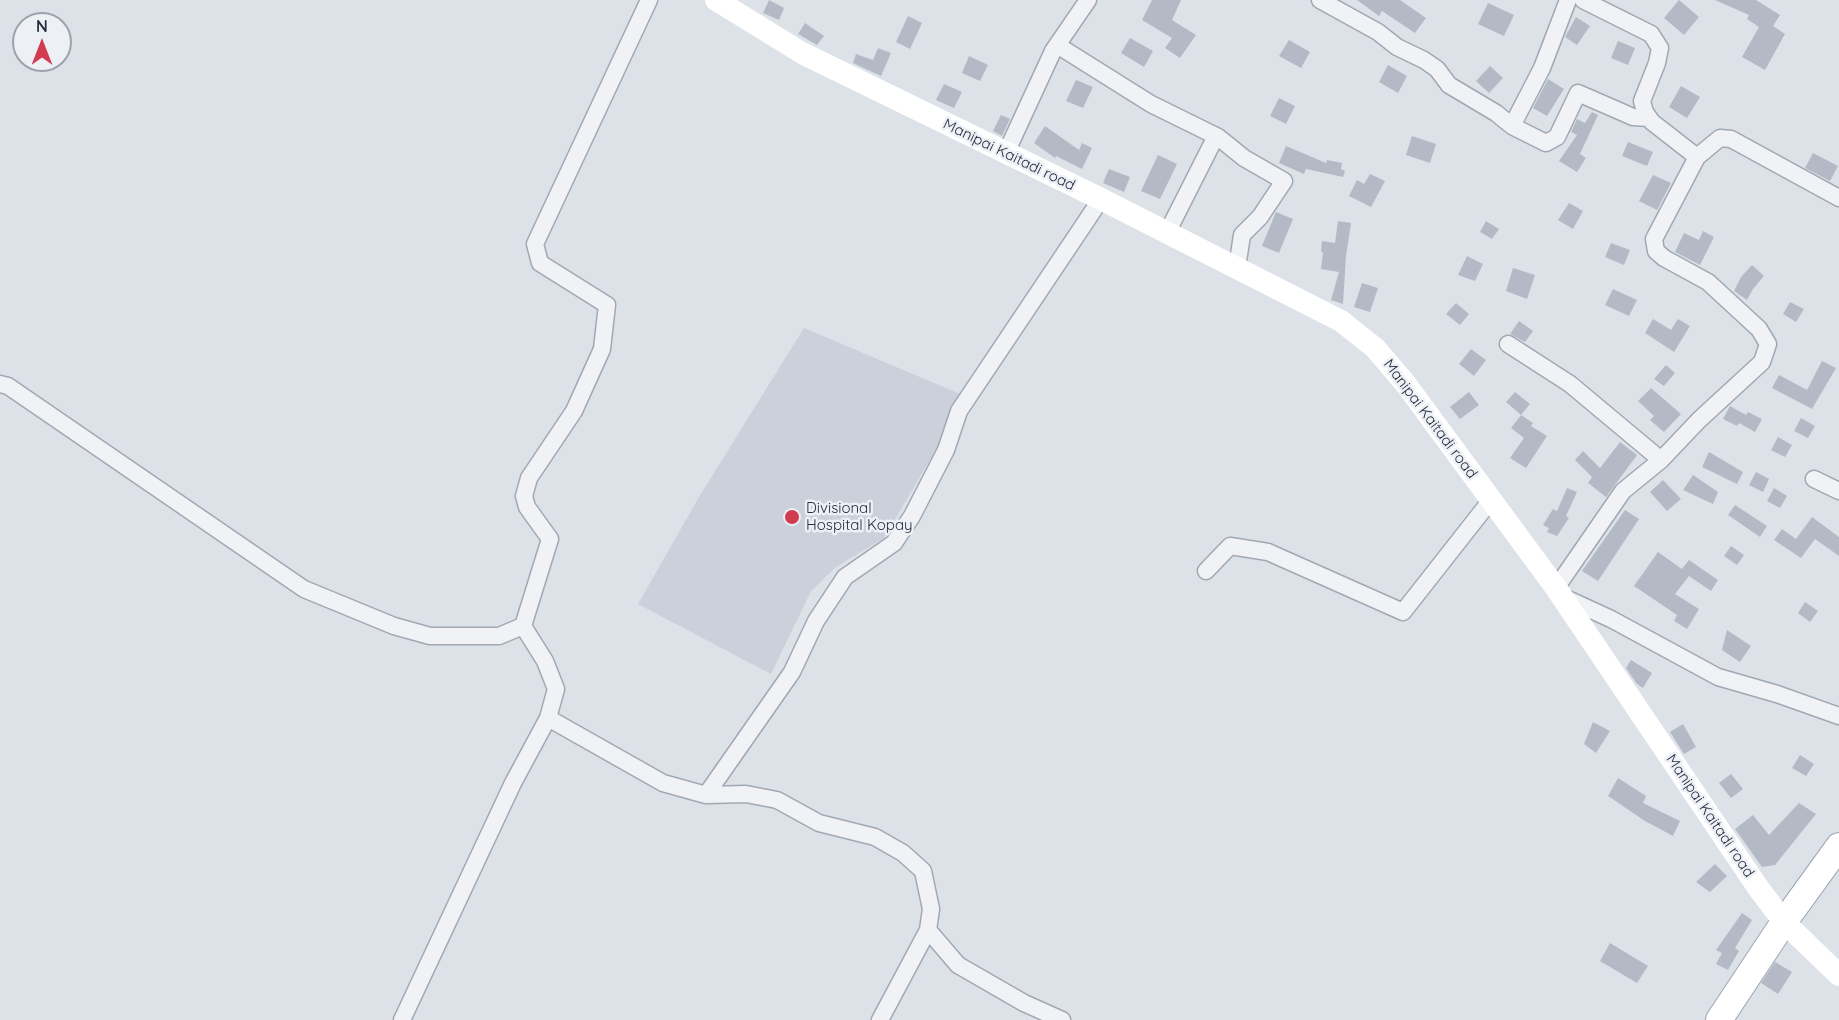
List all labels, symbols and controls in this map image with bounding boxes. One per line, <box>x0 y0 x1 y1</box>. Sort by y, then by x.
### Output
north arrow <box>12 12 72 72</box>
text: N <box>36 16 48 36</box>
street label: Manipai Kaitadi road <box>940 115 1078 195</box>
street label: Manipai Kaitadi road <box>1379 356 1481 482</box>
place label: Divisional Hospital Kopay <box>806 499 912 534</box>
marker: Divisional Hospital Kopay <box>783 508 801 526</box>
street label: Manipai Kaitadi road <box>1662 751 1758 881</box>

